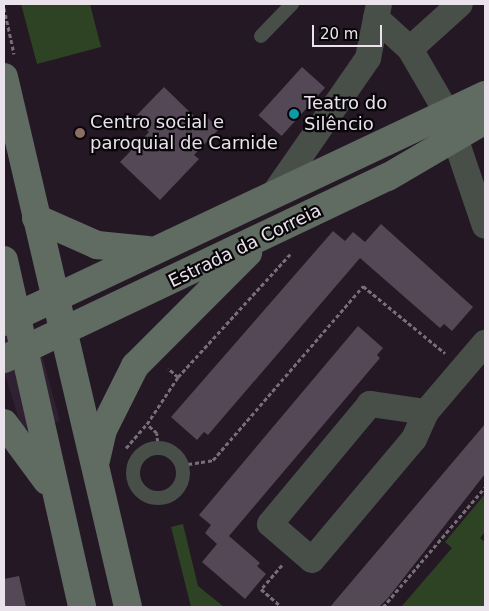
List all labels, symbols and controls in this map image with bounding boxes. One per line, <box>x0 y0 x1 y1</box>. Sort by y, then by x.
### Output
scale bar <box>314 15 384 47</box>
text: 20 m <box>320 25 358 43</box>
place label: Teatro do Silêncio <box>304 93 387 136</box>
marker: Teatro do Silêncio <box>288 108 300 120</box>
place label: Centro social e paroquial de Carnide <box>90 112 278 154</box>
marker: Centro social e paroquial de Carnide <box>74 127 86 139</box>
street label: Estrada da Correia <box>165 200 325 292</box>

